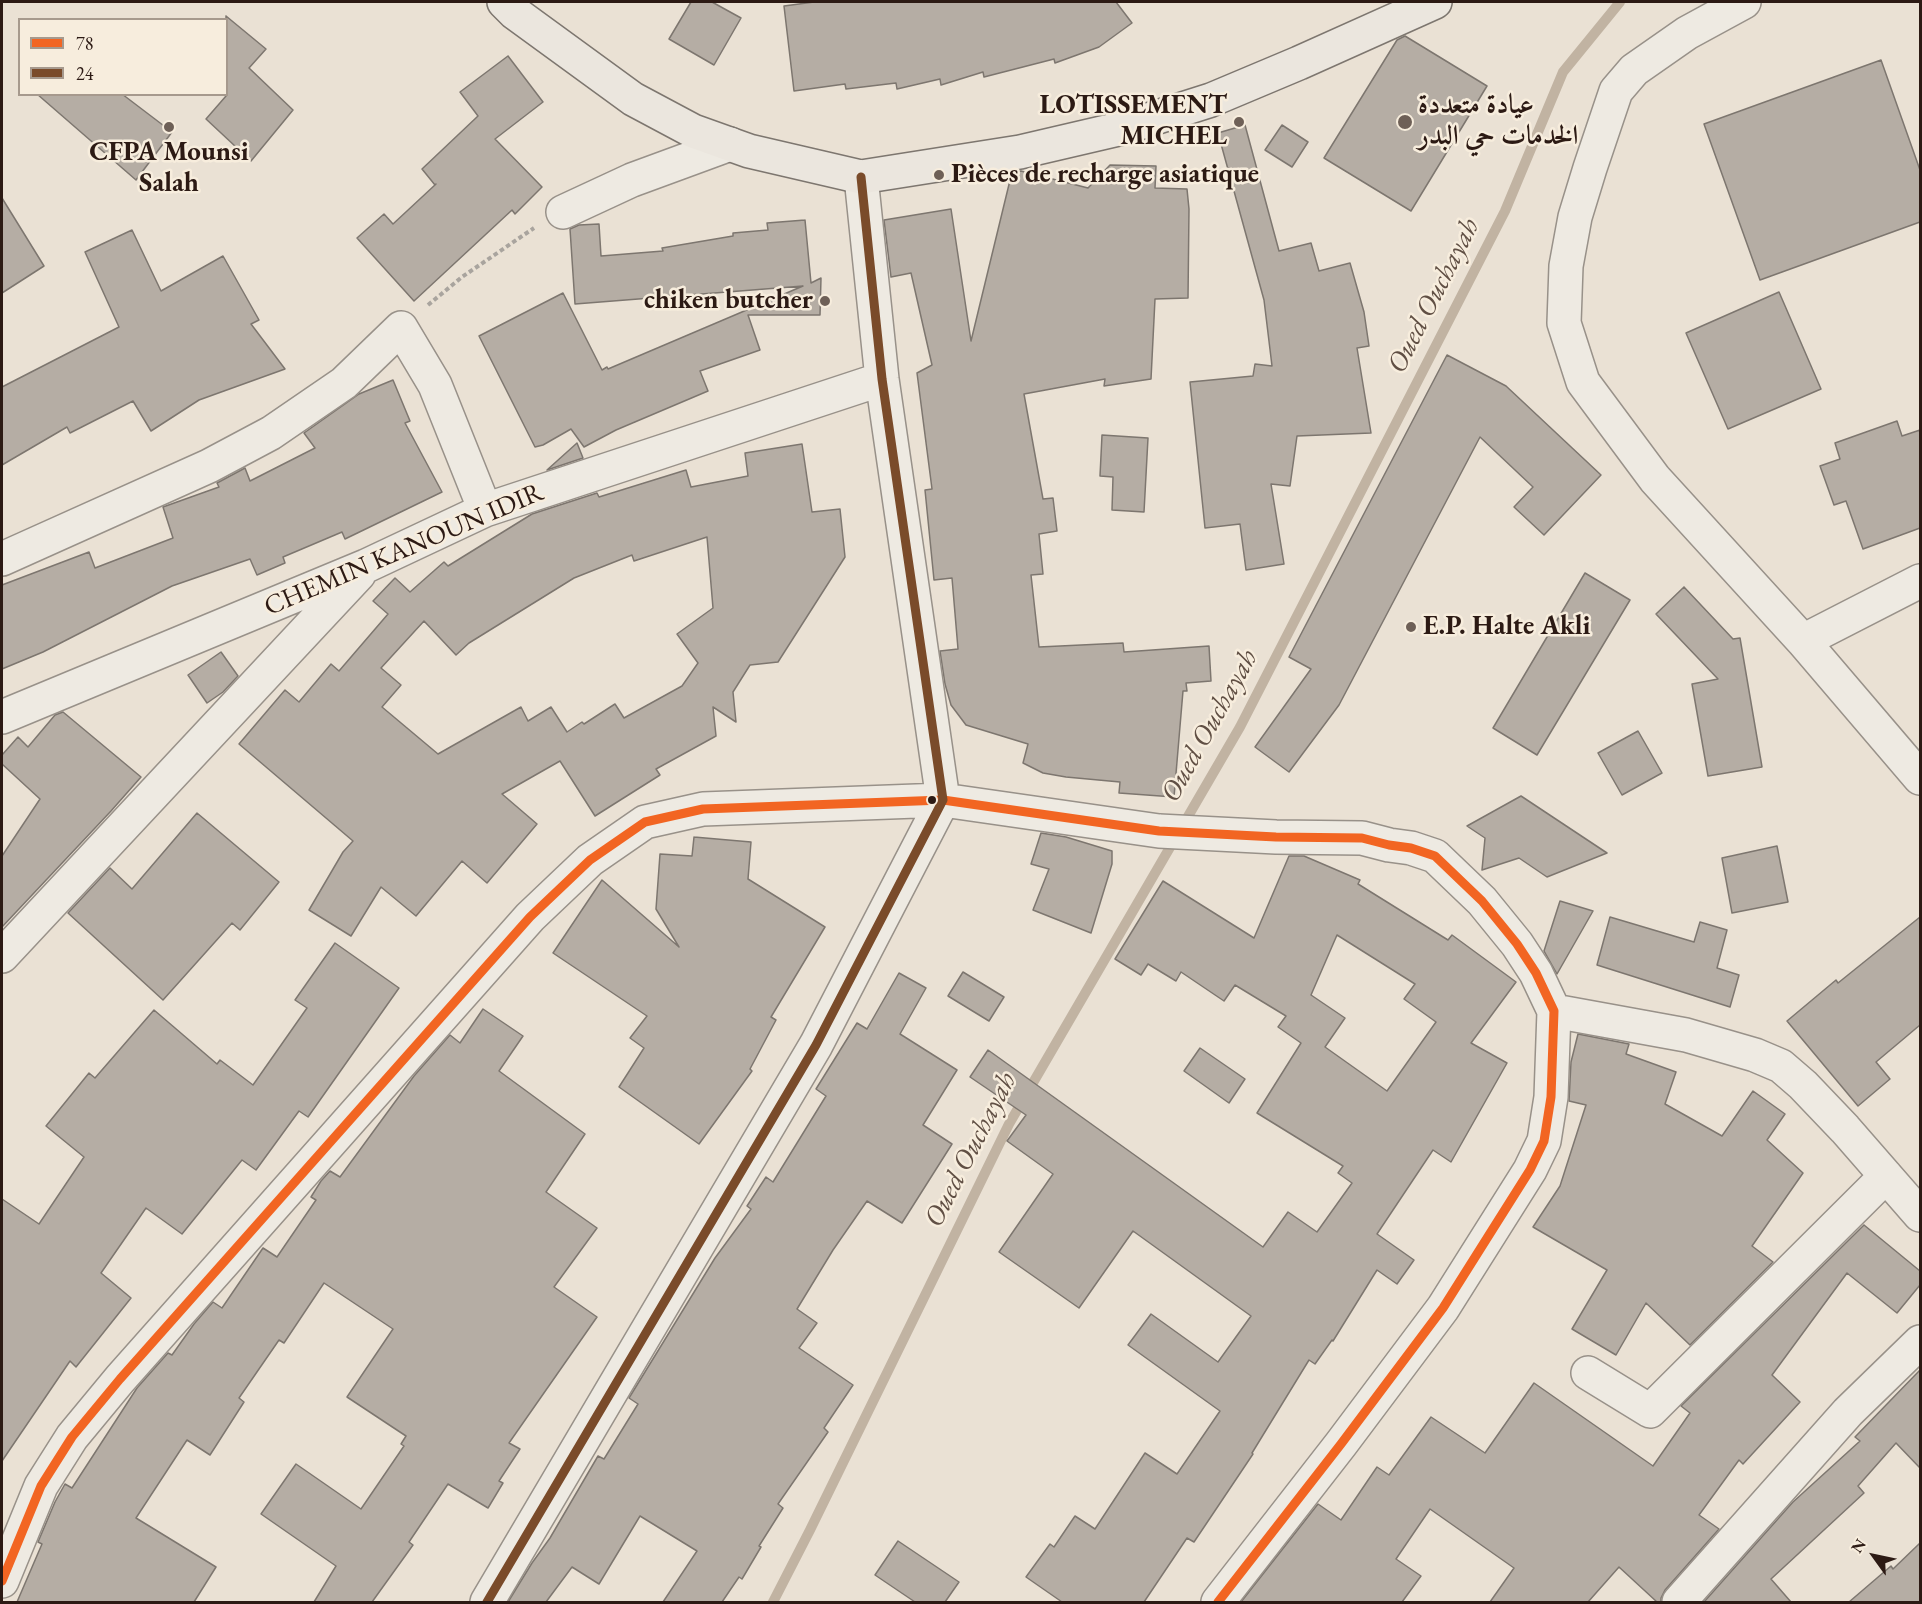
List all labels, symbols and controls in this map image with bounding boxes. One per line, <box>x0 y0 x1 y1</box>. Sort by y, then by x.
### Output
legend <box>18 18 228 96</box>
text: 78 <box>76 32 93 55</box>
text: 24 <box>76 62 93 85</box>
place label: LOTISSEMENT MICHEL <box>1040 90 1227 153</box>
place label: عيادة متعددة الخدمات حي البدر <box>1418 90 1578 153</box>
marker: عيادة متعددة الخدمات حي البدر <box>1396 113 1414 131</box>
marker: LOTISSEMENT MICHEL <box>1232 115 1246 129</box>
marker: CFPA Mounsi Salah <box>162 120 176 134</box>
place label: CFPA Mounsi Salah <box>89 137 249 200</box>
place label: Pièces de recharge asiatique <box>951 159 1259 191</box>
marker: Pièces de recharge asiatique <box>932 168 946 182</box>
water label: Oued Ouchayah <box>1381 213 1487 379</box>
place label: chiken butcher <box>644 285 813 317</box>
marker: chiken butcher <box>818 294 832 308</box>
street label: CHEMIN KANOUN IDIR <box>259 476 549 624</box>
place label: E.P. Halte Akli <box>1423 611 1590 643</box>
marker: E.P. Halte Akli <box>1404 620 1418 634</box>
water label: Oued Ouchayah <box>1154 644 1266 808</box>
unlabelled marker <box>926 794 938 806</box>
water label: Oued Ouchayah <box>918 1067 1024 1233</box>
north arrow <box>1844 1526 1904 1586</box>
text: N <box>1846 1535 1871 1557</box>

